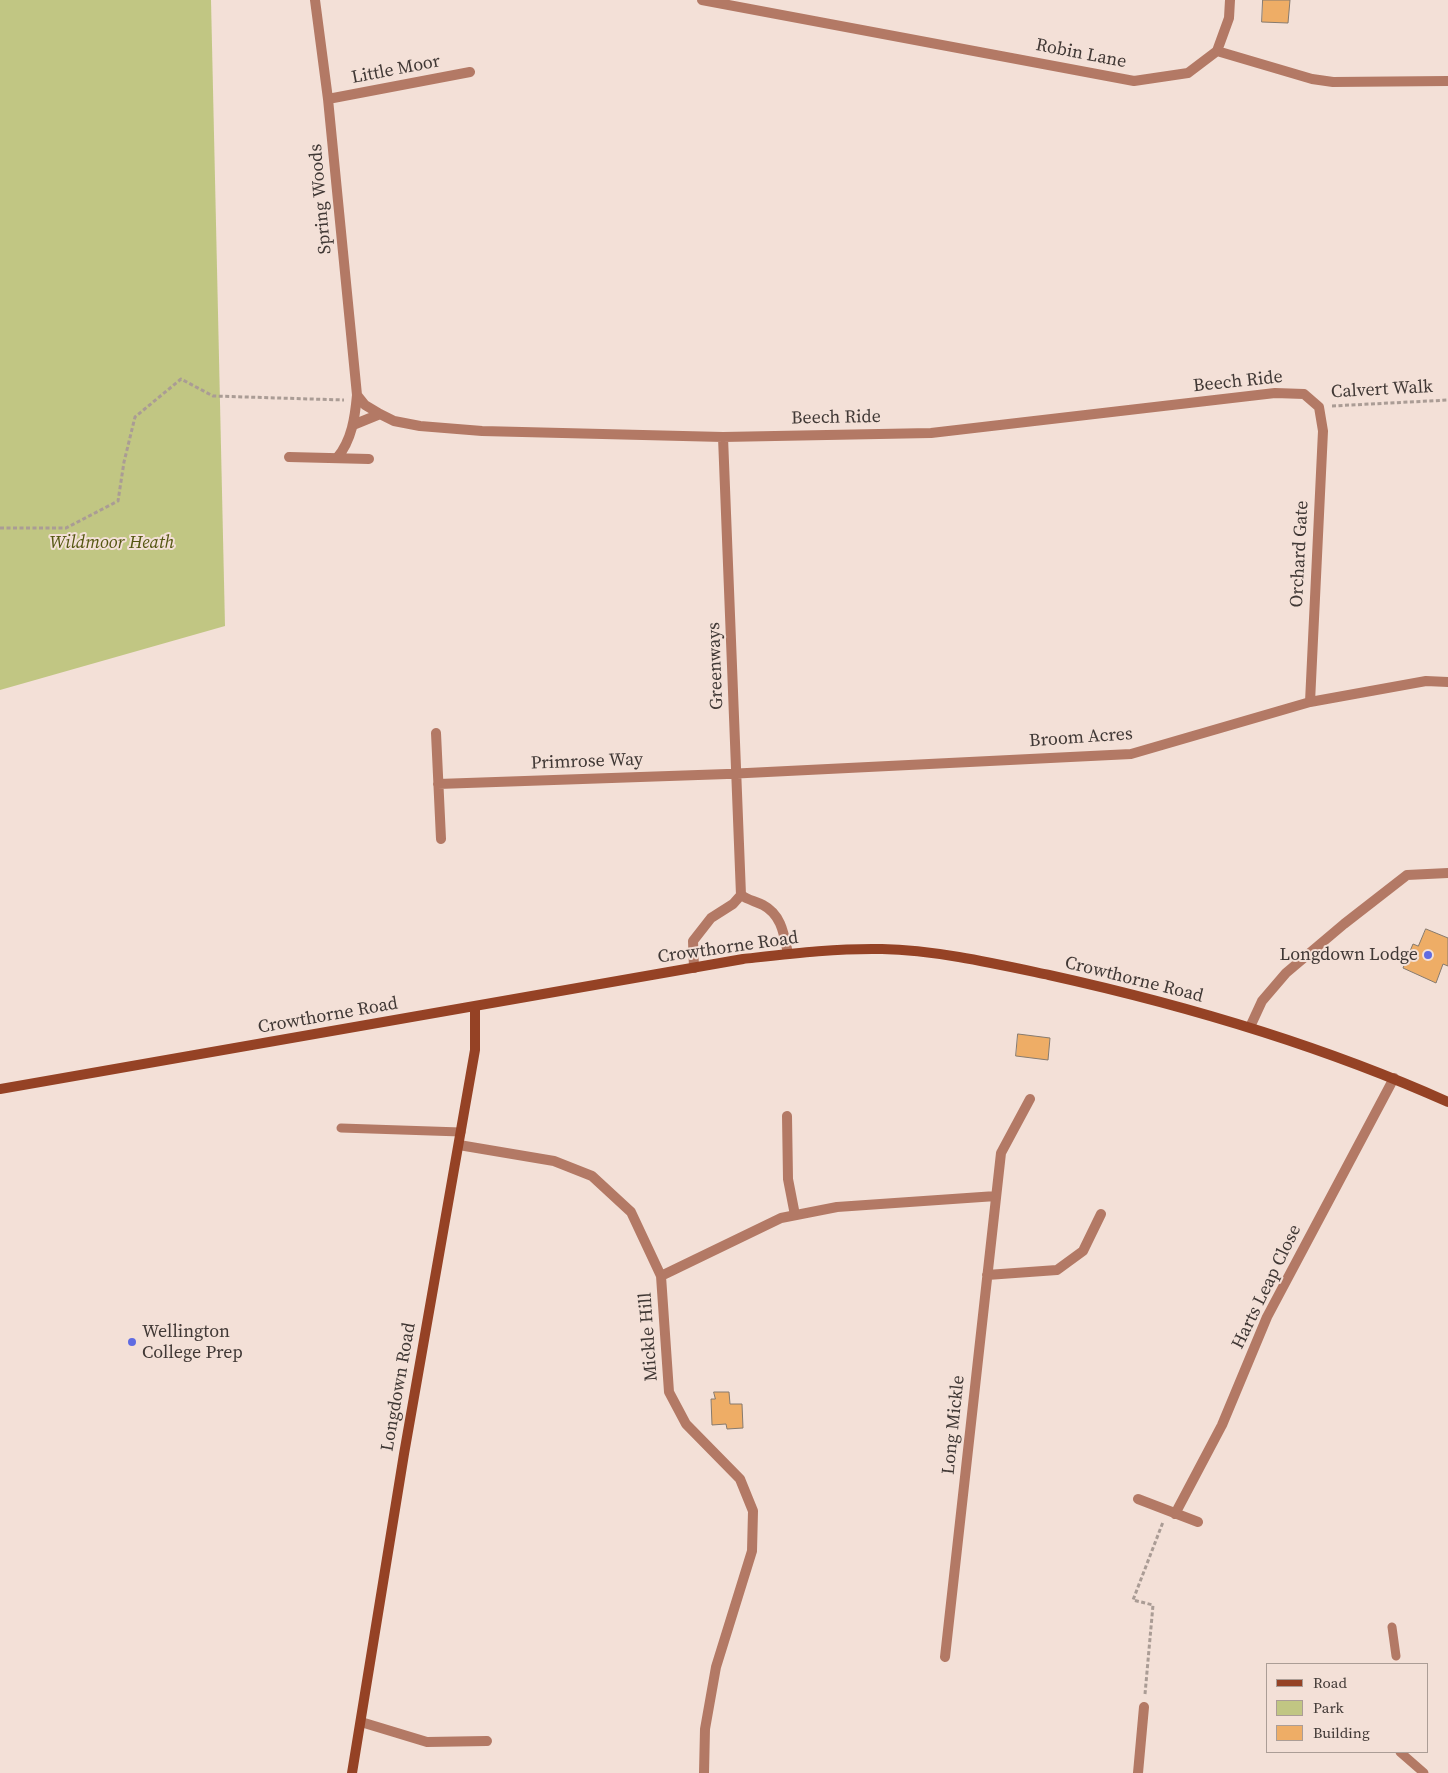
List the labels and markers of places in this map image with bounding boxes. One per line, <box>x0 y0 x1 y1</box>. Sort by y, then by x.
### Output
place label: Longdown Lodge <box>1279 944 1418 966</box>
marker: Longdown Lodge <box>1422 949 1434 961</box>
place label: Wellington College Prep <box>142 1321 243 1364</box>
marker: Wellington College Prep <box>126 1336 138 1348</box>

